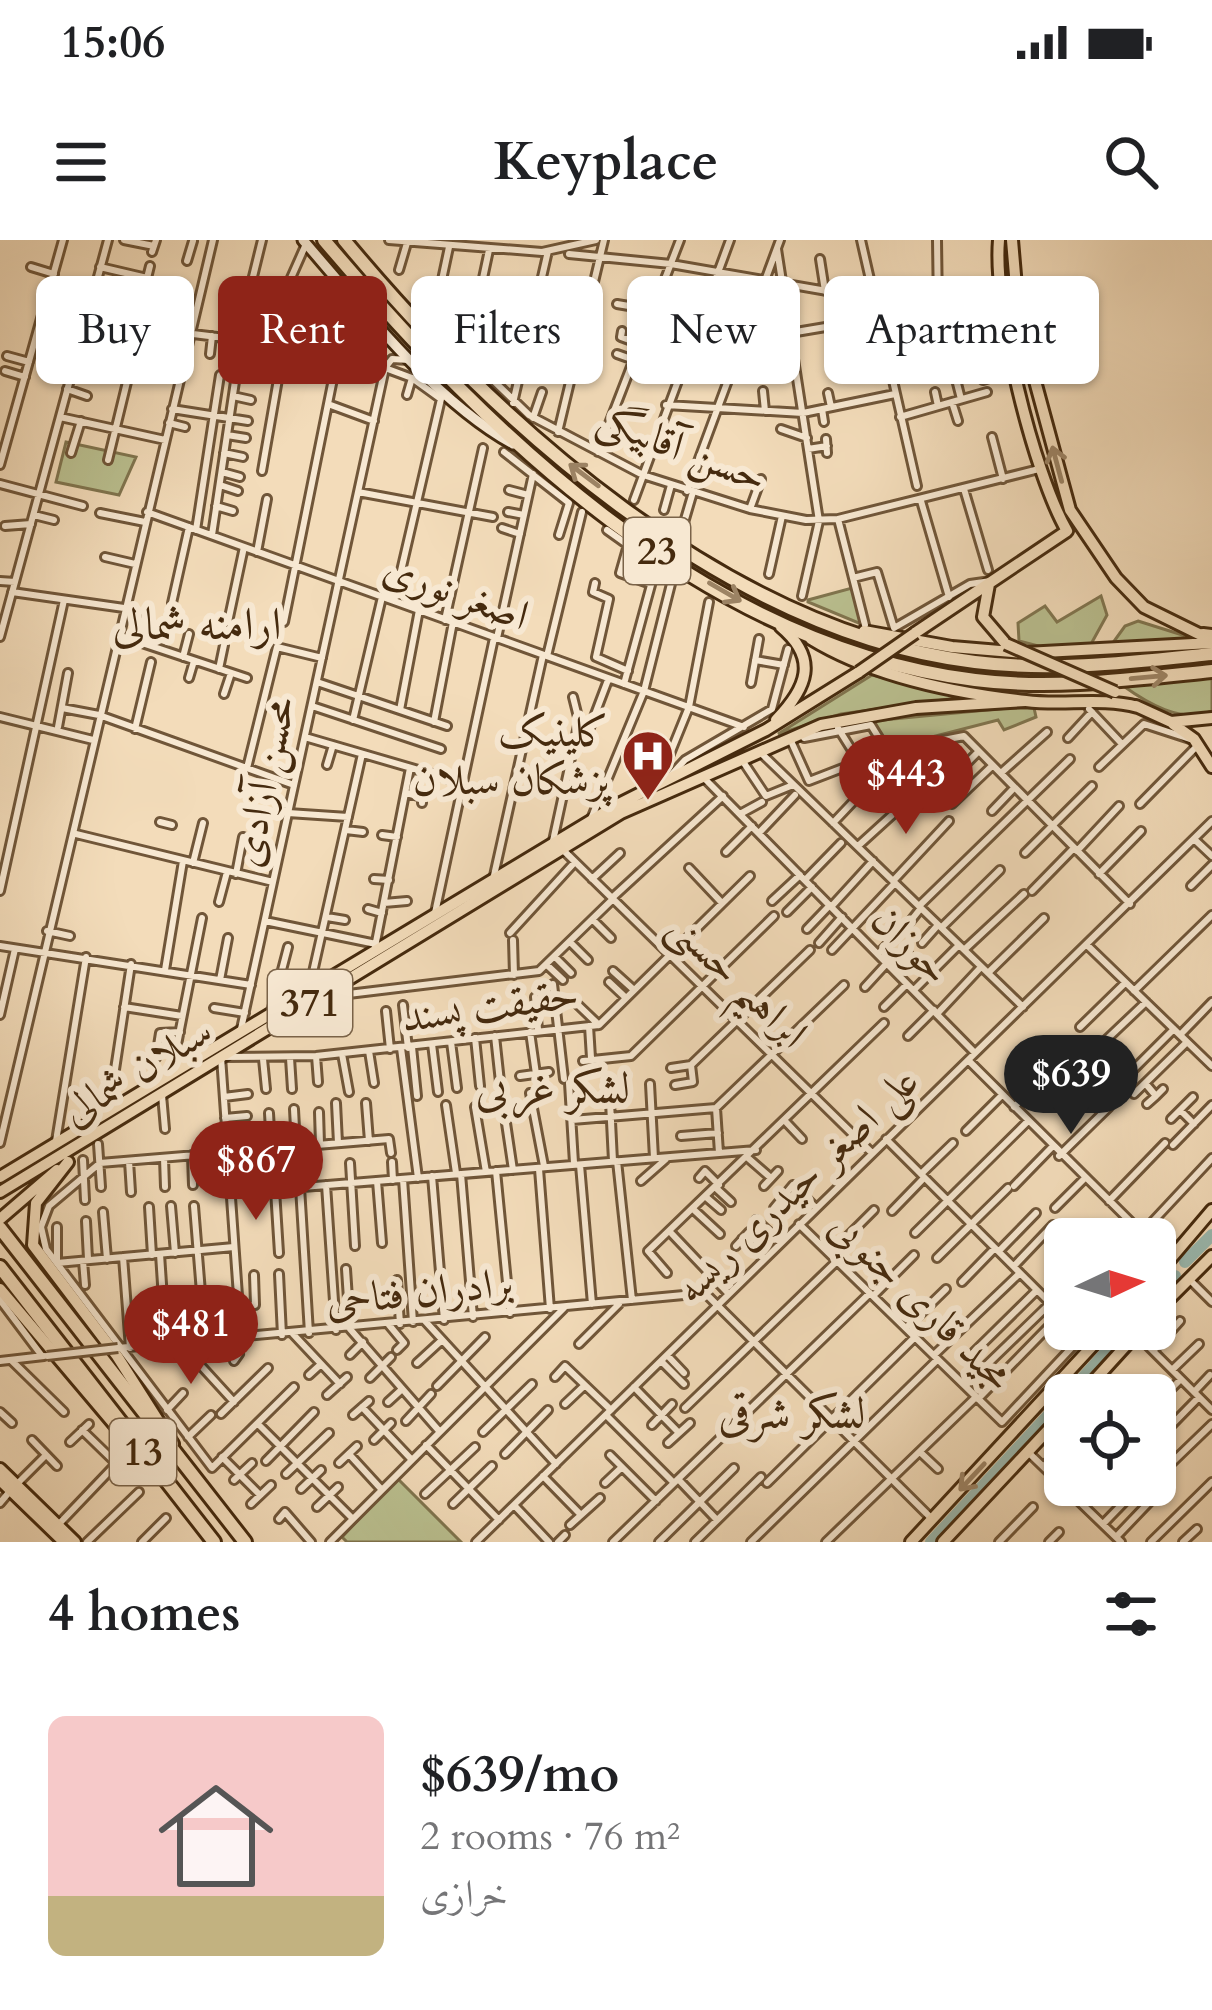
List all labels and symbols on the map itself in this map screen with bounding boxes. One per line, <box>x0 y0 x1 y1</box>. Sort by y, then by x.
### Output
street label: حسن آقابیگی <box>589 390 775 506</box>
one-way arrow <box>1044 446 1066 484</box>
one-way arrow <box>568 462 601 488</box>
road number: 23 <box>624 518 690 584</box>
street label: اصغر نوری <box>375 539 537 645</box>
one-way arrow <box>707 581 742 605</box>
district label: ارامنه شمالی <box>112 594 282 655</box>
one-way arrow <box>1129 665 1168 688</box>
street label: محسن آزادی <box>218 692 310 872</box>
place label: کلینیک پزشکان سبلان <box>413 704 613 809</box>
hospital icon: کلینیک پزشکان سبلان <box>620 728 676 802</box>
pin: $443 <box>835 735 977 837</box>
street label: حوزان <box>858 892 964 998</box>
street label: ابراهیم حسنی <box>647 899 820 1070</box>
street label: حقیقت پسند <box>398 965 582 1047</box>
road number: 371 <box>268 970 352 1036</box>
street label: سبلان شمالی <box>51 1002 223 1140</box>
pin: $639 <box>1000 1035 1142 1137</box>
street label: علی اصغر حیدری ریسه <box>663 1054 932 1317</box>
district label: لشکر غربی <box>475 1058 631 1120</box>
pin: $867 <box>185 1121 327 1223</box>
street label: مجید قاری جنوبی <box>817 1199 1025 1403</box>
north arrow <box>1044 1218 1176 1350</box>
street label: برادران فتاحی <box>323 1254 515 1330</box>
pin: $481 <box>120 1285 262 1387</box>
district label: لشکر شرقی <box>718 1383 866 1444</box>
road number: 13 <box>110 1419 176 1485</box>
one-way arrow <box>958 1461 986 1491</box>

